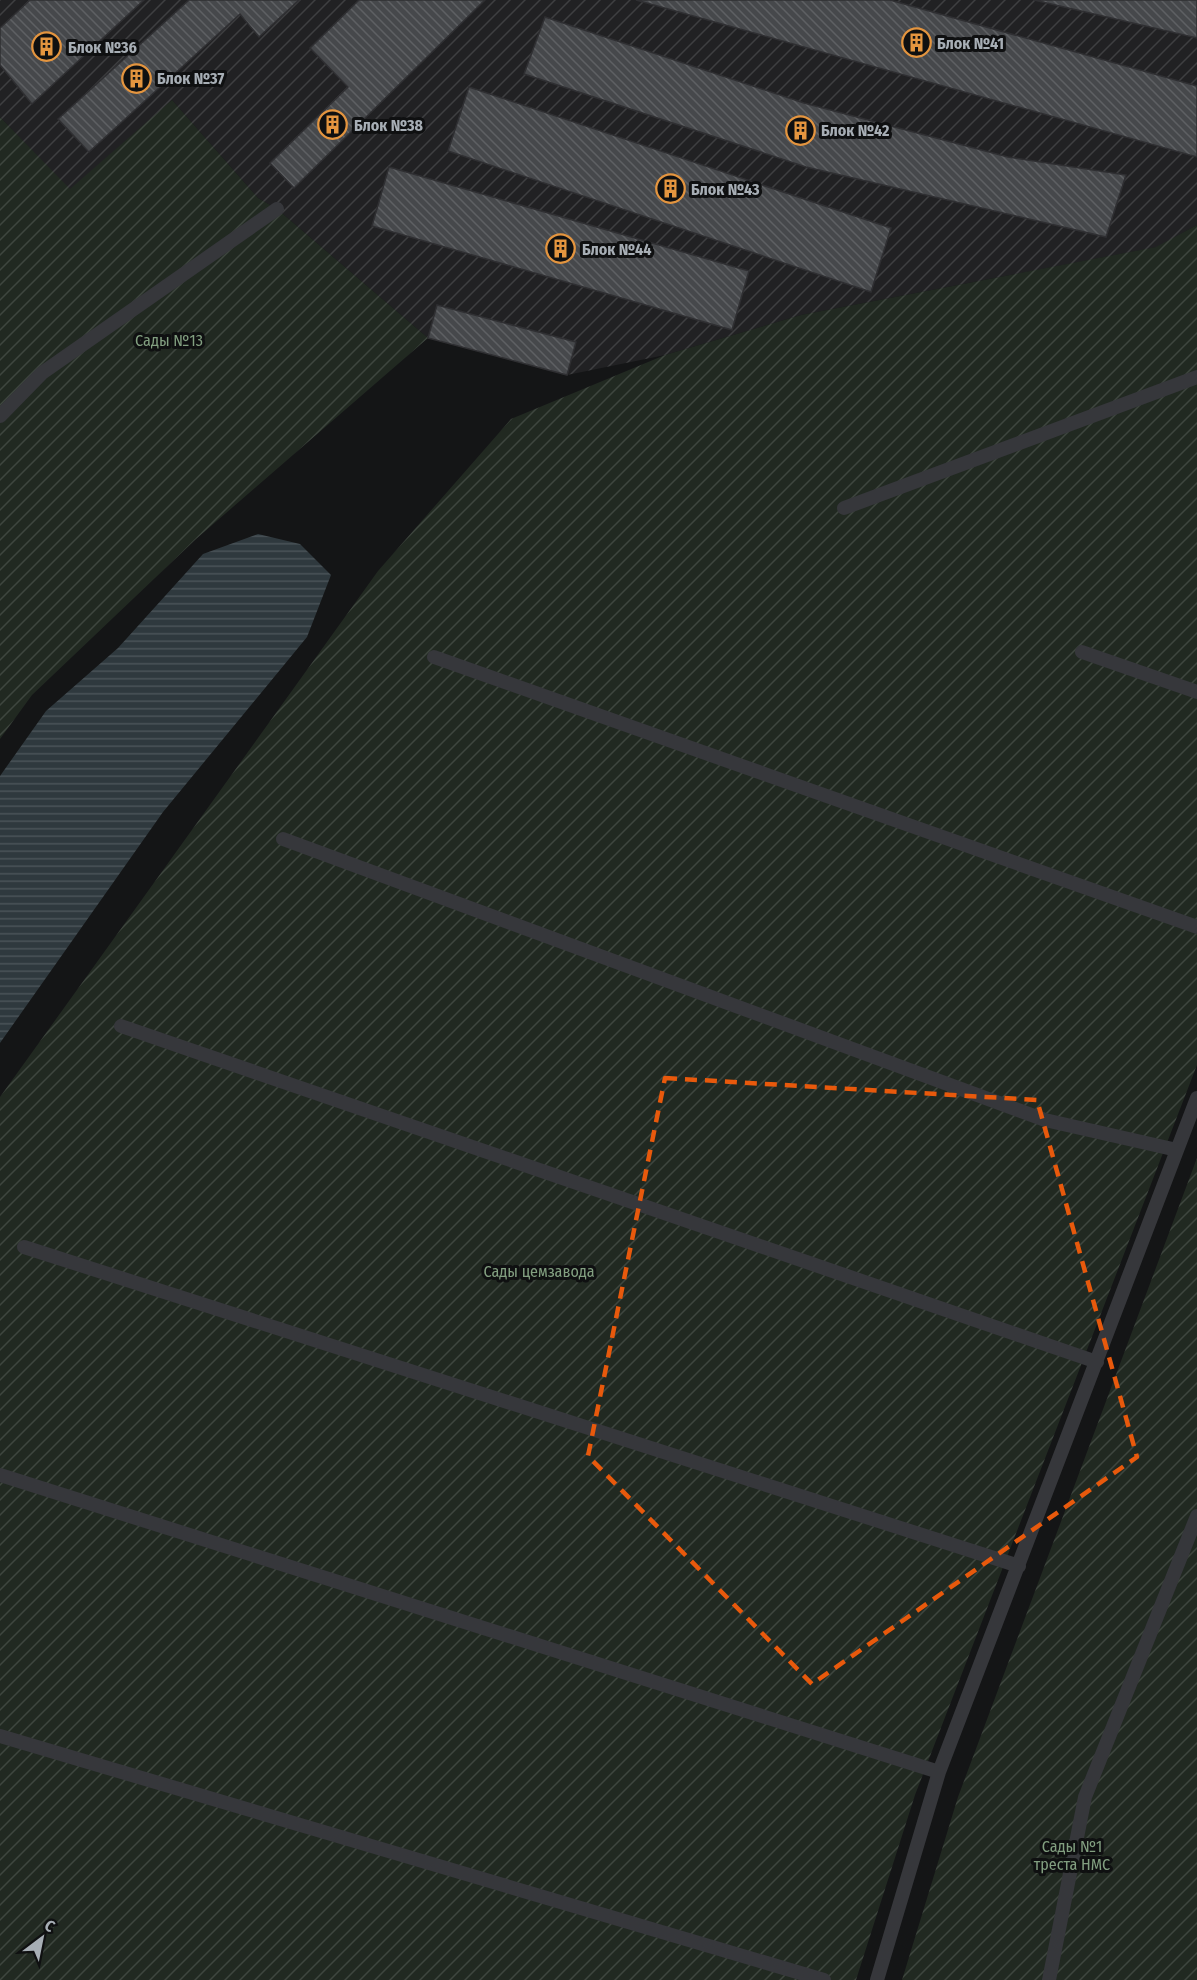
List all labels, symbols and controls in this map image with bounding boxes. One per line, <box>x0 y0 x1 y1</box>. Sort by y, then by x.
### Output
building icon: Блок №41 <box>900 27 932 59</box>
building icon: Блок №36 <box>31 31 63 63</box>
place label: Блок №41 <box>937 34 1004 53</box>
place label: Блок №36 <box>68 38 137 57</box>
building icon: Блок №37 <box>120 62 152 94</box>
place label: Блок №37 <box>157 69 225 88</box>
building icon: Блок №38 <box>317 109 349 141</box>
building icon: Блок №42 <box>784 114 816 146</box>
place label: Блок №38 <box>354 116 424 135</box>
place label: Блок №42 <box>821 121 890 140</box>
building icon: Блок №43 <box>654 173 686 205</box>
place label: Блок №43 <box>691 180 760 199</box>
building icon: Блок №44 <box>545 233 577 265</box>
place label: Блок №44 <box>582 240 652 259</box>
park label: Сады №13 <box>135 331 203 350</box>
park label: Сады цемзавода <box>483 1262 595 1281</box>
park label: Сады №1 треста НМС <box>1034 1837 1110 1874</box>
north arrow <box>12 1908 72 1968</box>
text: С <box>41 1915 59 1936</box>

